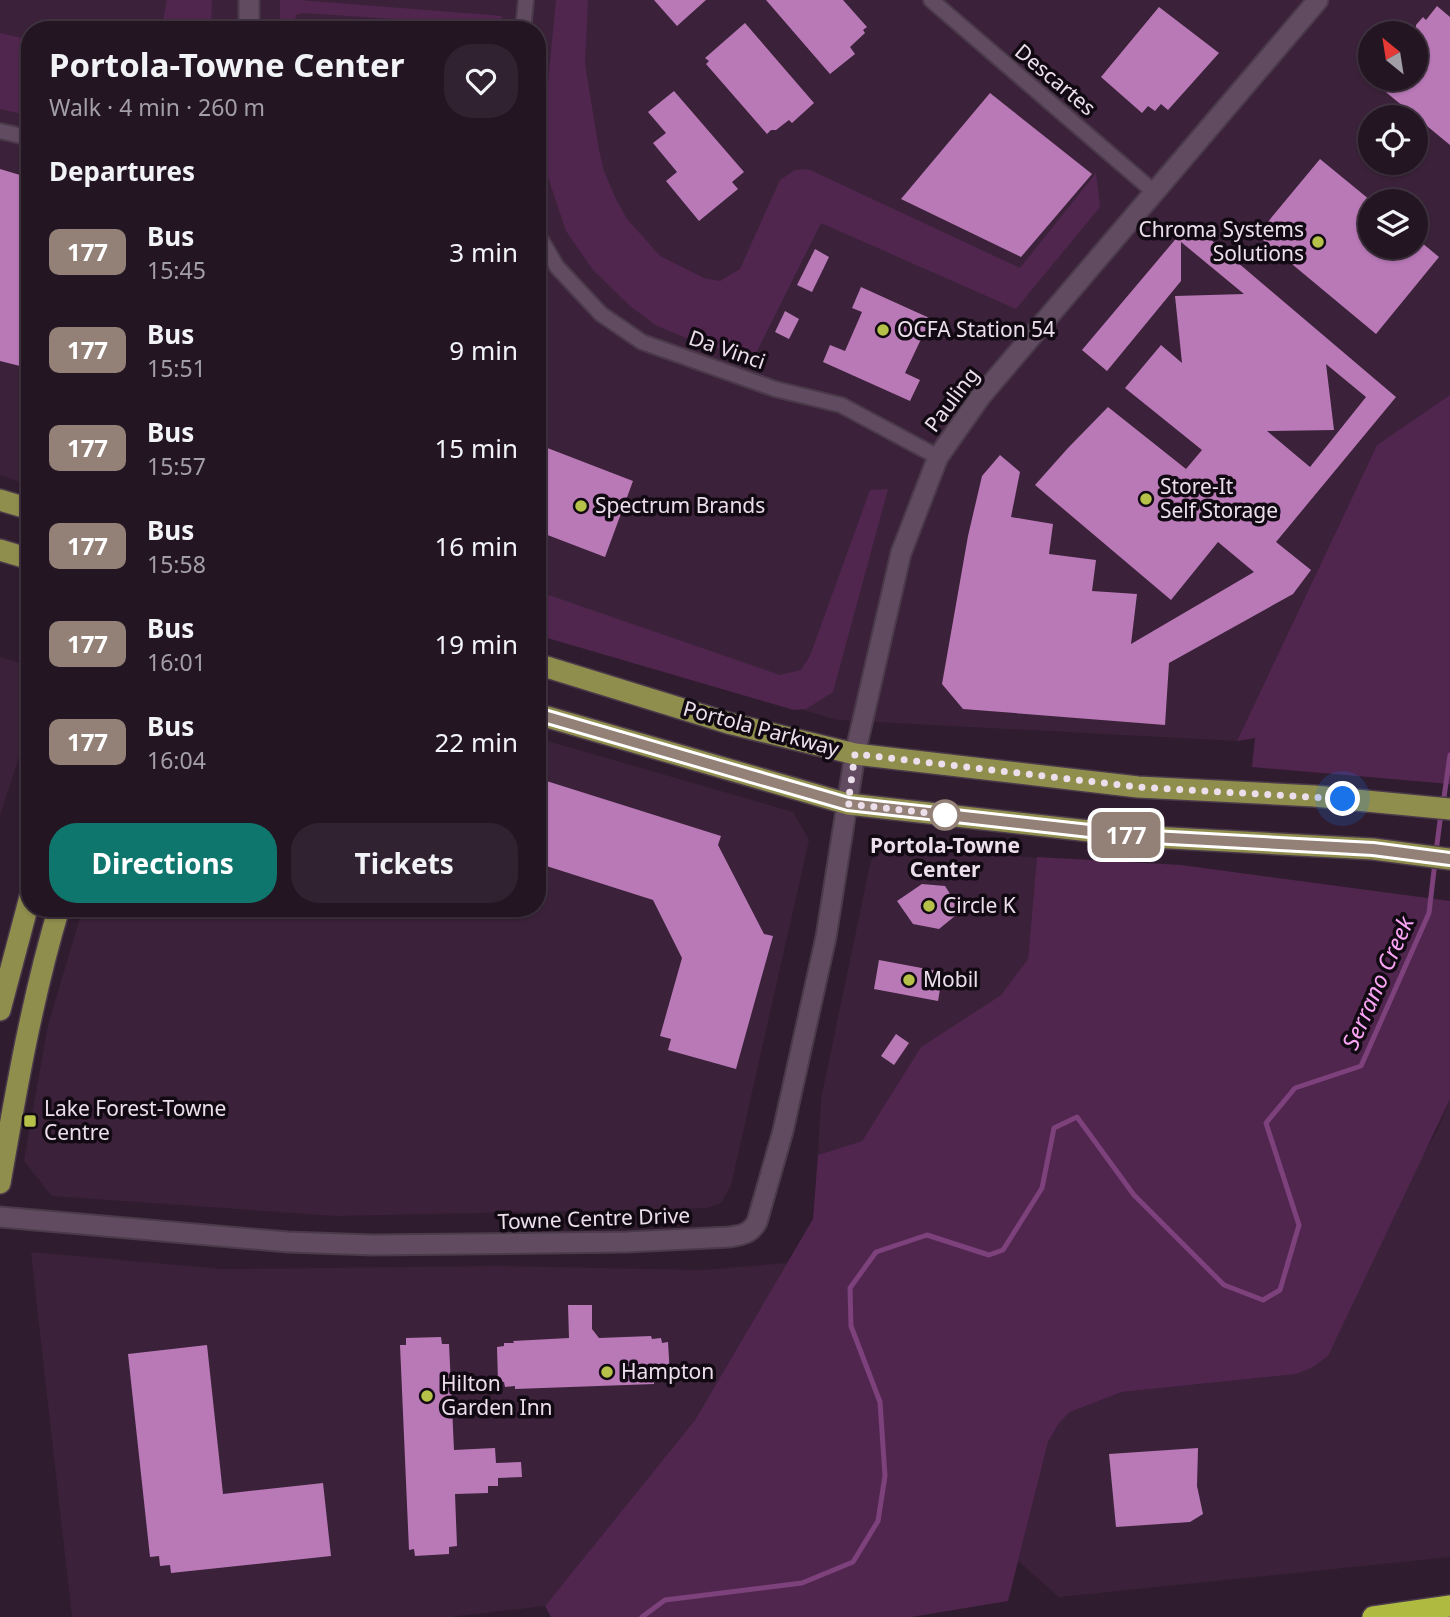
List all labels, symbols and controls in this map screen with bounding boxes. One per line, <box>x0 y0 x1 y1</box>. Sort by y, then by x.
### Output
north arrow <box>1358 21 1428 91</box>
map controls <box>1358 21 1428 259</box>
street label: Descartes <box>1009 37 1102 121</box>
text: Portola-Towne Center <box>49 42 404 87</box>
button: heart <box>444 44 518 118</box>
text: Walk · 4 min · 260 m <box>49 91 265 123</box>
button: locate <box>1358 105 1428 175</box>
text: Departures <box>49 153 195 189</box>
button: layers <box>1358 189 1428 259</box>
place label: Chroma Systems Solutions <box>1138 215 1304 267</box>
text: Bus <box>147 218 194 254</box>
text: 3 min <box>449 234 518 270</box>
marker: Chroma Systems Solutions <box>1310 234 1326 250</box>
text: 177 <box>67 235 108 268</box>
text: 15:45 <box>147 254 206 286</box>
place label: OCFA Station 54 <box>897 315 1055 343</box>
text: Bus <box>147 316 194 352</box>
marker: OCFA Station 54 <box>875 322 891 338</box>
street label: Da Vinci <box>685 323 769 375</box>
text: 9 min <box>449 332 518 368</box>
text: 177 <box>67 333 108 366</box>
text: 15:51 <box>147 352 206 384</box>
street label: Pauling <box>918 361 985 437</box>
text: Bus <box>147 414 194 450</box>
text: 15 min <box>434 430 518 466</box>
text: 177 <box>67 431 108 464</box>
text: 15:57 <box>147 450 206 482</box>
place label: Store-It Self Storage <box>1160 472 1278 524</box>
place label: Spectrum Brands <box>595 491 765 519</box>
marker: Store-It Self Storage <box>1138 491 1154 507</box>
marker: Spectrum Brands <box>573 498 589 514</box>
text: Bus <box>147 512 194 548</box>
text: 16 min <box>434 528 518 564</box>
text: 177 <box>67 529 108 562</box>
text: 15:58 <box>147 548 206 580</box>
text: Bus <box>147 610 194 646</box>
text: 19 min <box>434 626 518 662</box>
text: 177 <box>67 627 108 660</box>
text: 16:01 <box>147 646 206 678</box>
street label: Portola Parkway <box>680 694 843 762</box>
text: Bus <box>147 708 194 744</box>
text: 22 min <box>434 724 518 760</box>
text: 177 <box>67 725 108 758</box>
text: 16:04 <box>147 744 206 776</box>
your location <box>1325 781 1360 816</box>
marker: Portola-Towne Center <box>930 800 960 830</box>
line badge: 177 <box>1086 812 1166 858</box>
text: 177 <box>1105 818 1147 851</box>
button: Directions <box>49 823 277 903</box>
button: Tickets <box>291 823 518 903</box>
place label: Portola-Towne Center <box>870 831 1020 883</box>
place label: Circle K <box>943 891 1016 919</box>
marker: Circle K <box>921 898 937 914</box>
water label: Serrano Creek <box>1333 909 1421 1054</box>
place label: Mobil <box>923 965 979 993</box>
marker: Mobil <box>901 972 917 988</box>
place label: Lake Forest-Towne Centre <box>44 1094 226 1146</box>
marker: Lake Forest-Towne Centre <box>22 1113 38 1129</box>
street label: Towne Centre Drive <box>497 1201 691 1235</box>
place label: Hampton <box>621 1357 714 1385</box>
marker: Hampton <box>599 1364 615 1380</box>
place label: Hilton Garden Inn <box>441 1369 553 1421</box>
marker: Hilton Garden Inn <box>419 1388 435 1404</box>

